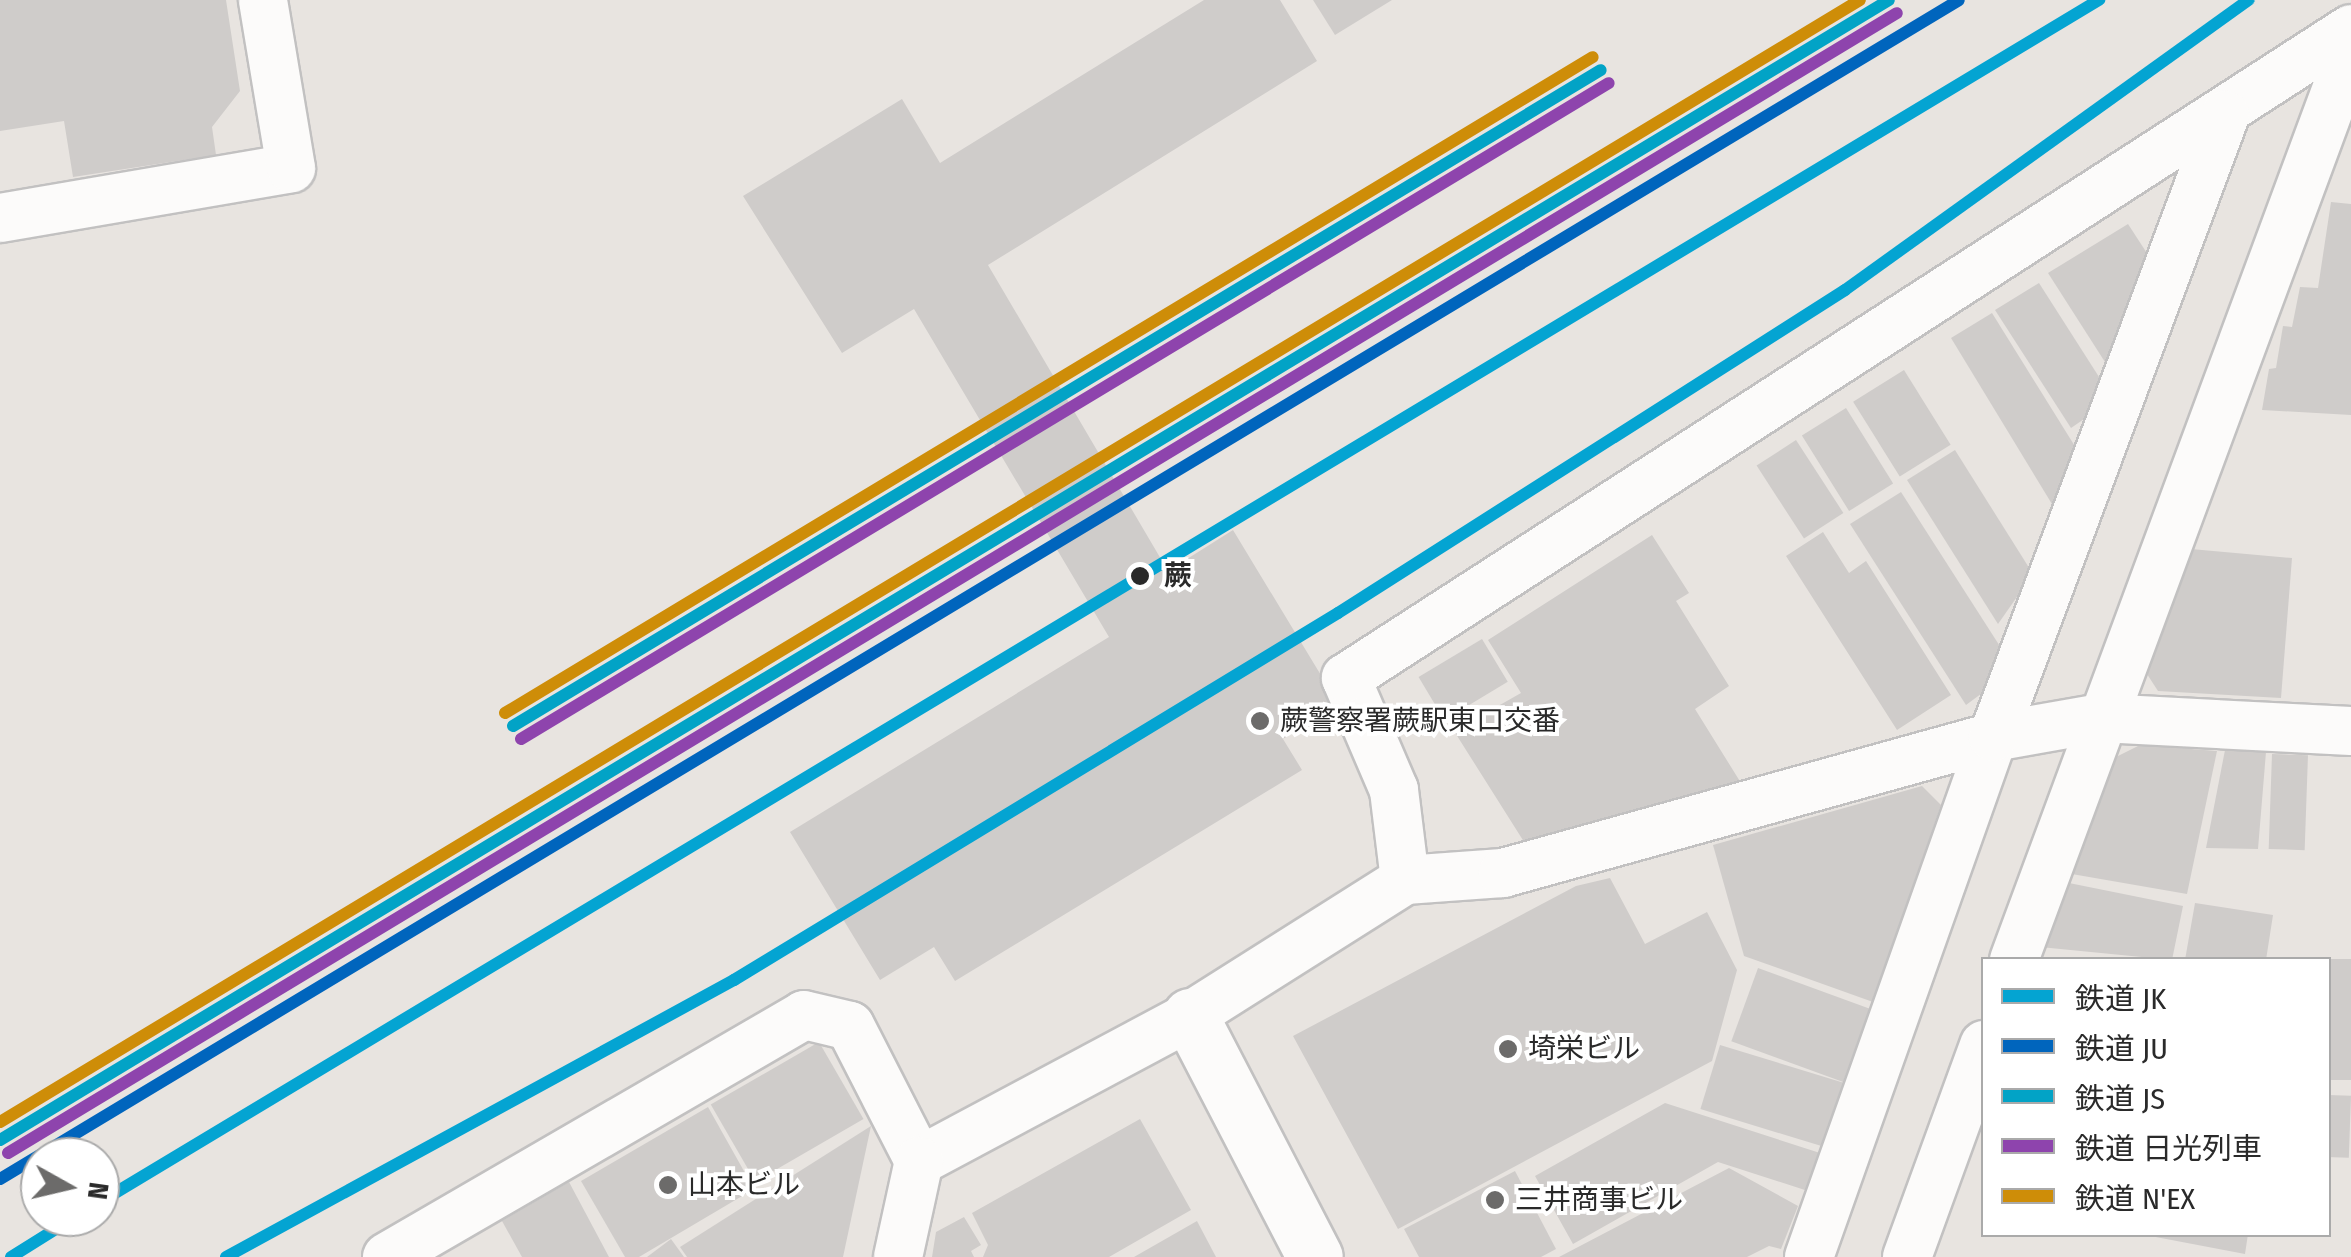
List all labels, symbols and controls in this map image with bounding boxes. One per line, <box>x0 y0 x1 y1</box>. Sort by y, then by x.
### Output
place label: 蕨 <box>1164 559 1192 593</box>
marker: 蕨 <box>1125 561 1155 591</box>
place label: 蕨警察署蕨駅東口交番 <box>1280 704 1560 738</box>
marker: 蕨警察署蕨駅東口交番 <box>1249 710 1271 732</box>
legend <box>1981 957 2331 1237</box>
text: 鉄道 JK <box>2075 981 2166 1017</box>
text: 鉄道 JU <box>2075 1031 2168 1067</box>
place label: 埼栄ビル <box>1528 1032 1640 1066</box>
marker: 埼栄ビル <box>1497 1038 1519 1060</box>
text: 鉄道 JS <box>2075 1081 2165 1117</box>
text: 鉄道 日光列車 <box>2075 1131 2262 1167</box>
north arrow <box>20 1137 120 1237</box>
place label: 山本ビル <box>688 1168 800 1202</box>
marker: 山本ビル <box>657 1174 679 1196</box>
text: N <box>81 1180 116 1202</box>
text: 鉄道 N'EX <box>2075 1181 2195 1217</box>
place label: 三井商事ビル <box>1515 1183 1683 1217</box>
marker: 三井商事ビル <box>1484 1189 1506 1211</box>

